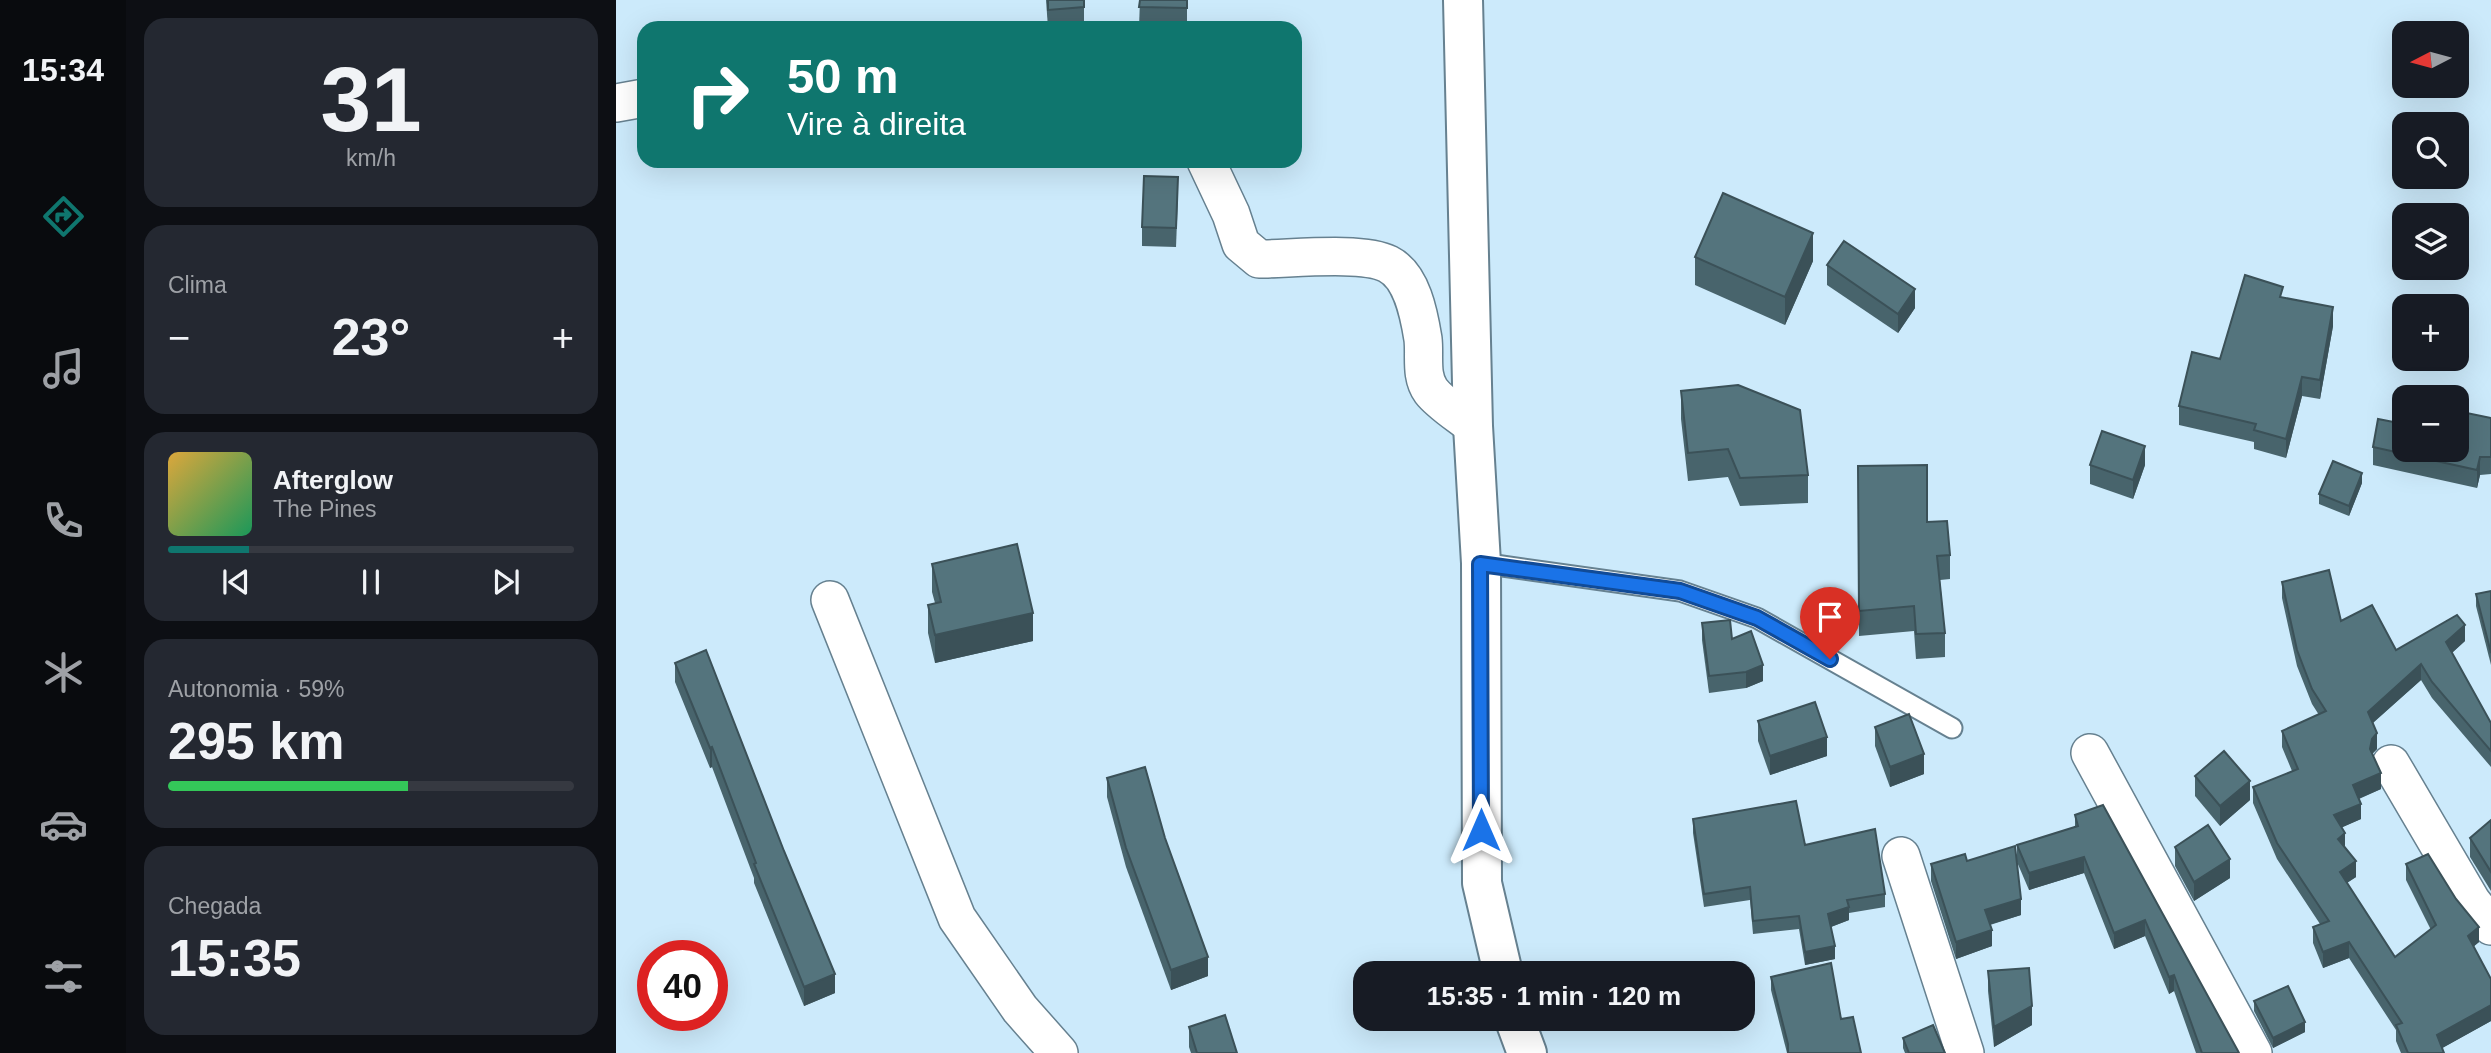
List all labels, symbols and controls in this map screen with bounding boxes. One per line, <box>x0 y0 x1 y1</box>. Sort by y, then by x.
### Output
north arrow <box>2392 21 2469 98</box>
map controls <box>2392 21 2469 462</box>
text: 31 <box>320 49 422 150</box>
icon: right <box>672 49 763 140</box>
text: 50 m <box>787 49 899 103</box>
text: 15:34 <box>22 52 104 88</box>
text: Vire à direita <box>787 106 966 142</box>
button: search <box>2392 112 2469 189</box>
text: km/h <box>346 145 396 171</box>
icon: directions <box>39 192 88 241</box>
button: layers <box>2392 203 2469 280</box>
text: Clima <box>168 272 227 298</box>
button: + <box>2392 294 2469 371</box>
text: 23° <box>332 308 410 366</box>
text: − <box>168 317 190 359</box>
text: + <box>552 317 574 359</box>
icon: music <box>39 344 88 393</box>
button: − <box>2392 385 2469 462</box>
text: Afterglow <box>273 465 393 495</box>
icon: phone <box>39 496 88 545</box>
text: The Pines <box>273 496 377 522</box>
icon: previous <box>217 563 255 601</box>
icon: pause <box>352 563 390 601</box>
icon: next <box>487 563 525 601</box>
pin <box>1800 587 1860 659</box>
icon: arrive <box>1811 598 1849 636</box>
icon: climate <box>39 648 88 697</box>
text: Autonomia · 59% <box>168 676 344 702</box>
text: 295 km <box>168 712 344 770</box>
position arrow <box>1444 793 1518 867</box>
icon: car <box>39 800 88 849</box>
text: Chegada <box>168 893 261 919</box>
text: 15:35 <box>168 929 301 987</box>
speed limit sign: 40 <box>637 940 728 1031</box>
icon: filters <box>39 952 88 1001</box>
text: 15:35 · 1 min · 120 m <box>1427 981 1681 1011</box>

